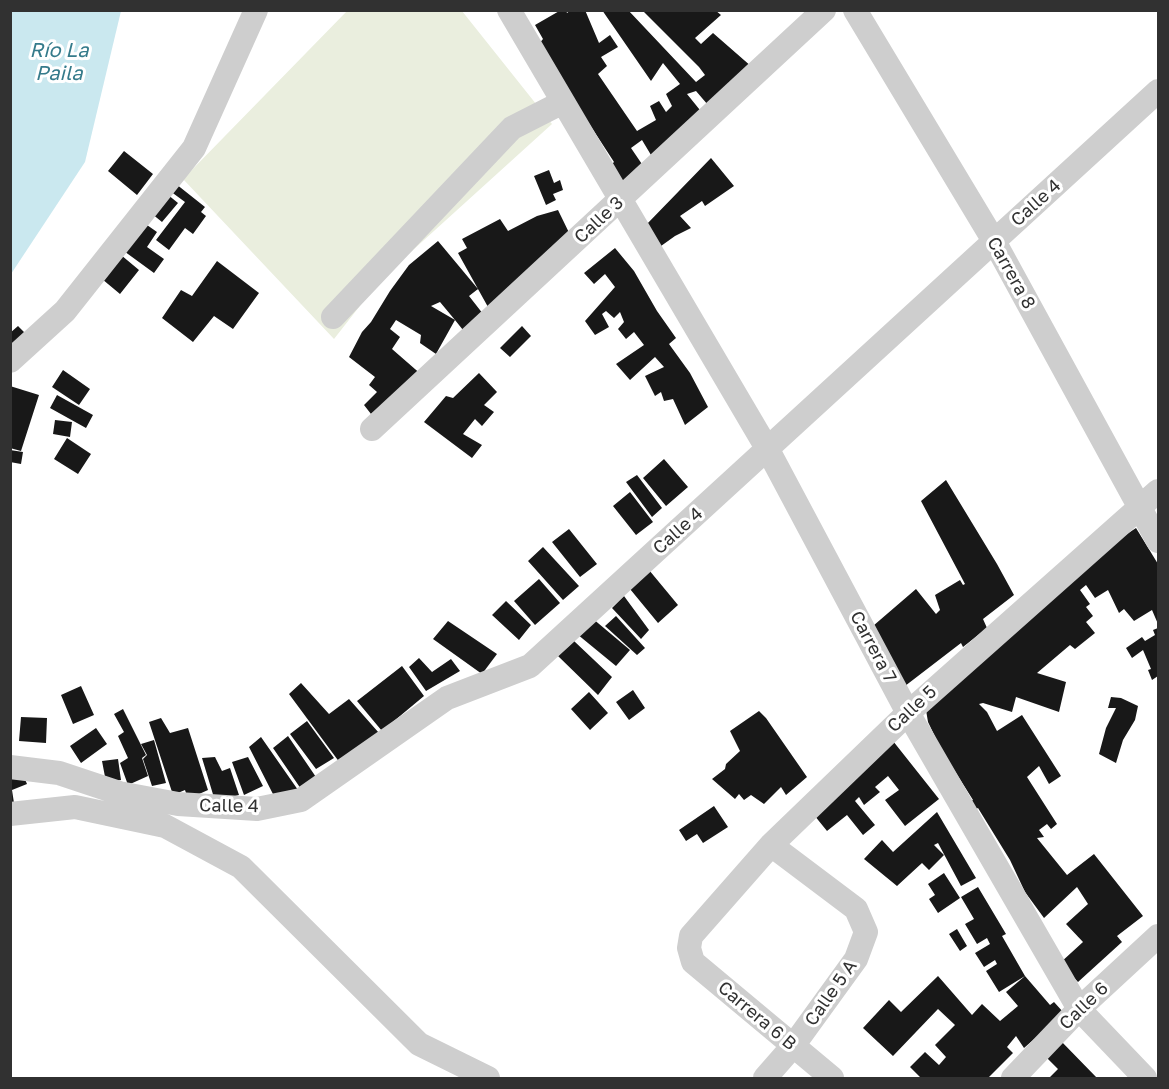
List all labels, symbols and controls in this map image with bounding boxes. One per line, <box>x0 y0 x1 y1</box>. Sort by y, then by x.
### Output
water label: Río La Paila <box>30 39 88 86</box>
street label: Calle 4 <box>1007 175 1065 231</box>
street label: Calle 3 <box>570 192 628 248</box>
street label: Carrera 8 <box>982 233 1040 313</box>
street label: Calle 4 <box>649 503 707 559</box>
street label: Carrera 7 <box>845 608 901 686</box>
street label: Calle 5 <box>883 681 941 737</box>
street label: Calle 4 <box>199 795 259 817</box>
street label: Calle 5 A <box>800 956 862 1030</box>
street label: Carrera 6 B <box>713 977 801 1055</box>
street label: Calle 6 <box>1055 978 1113 1034</box>

